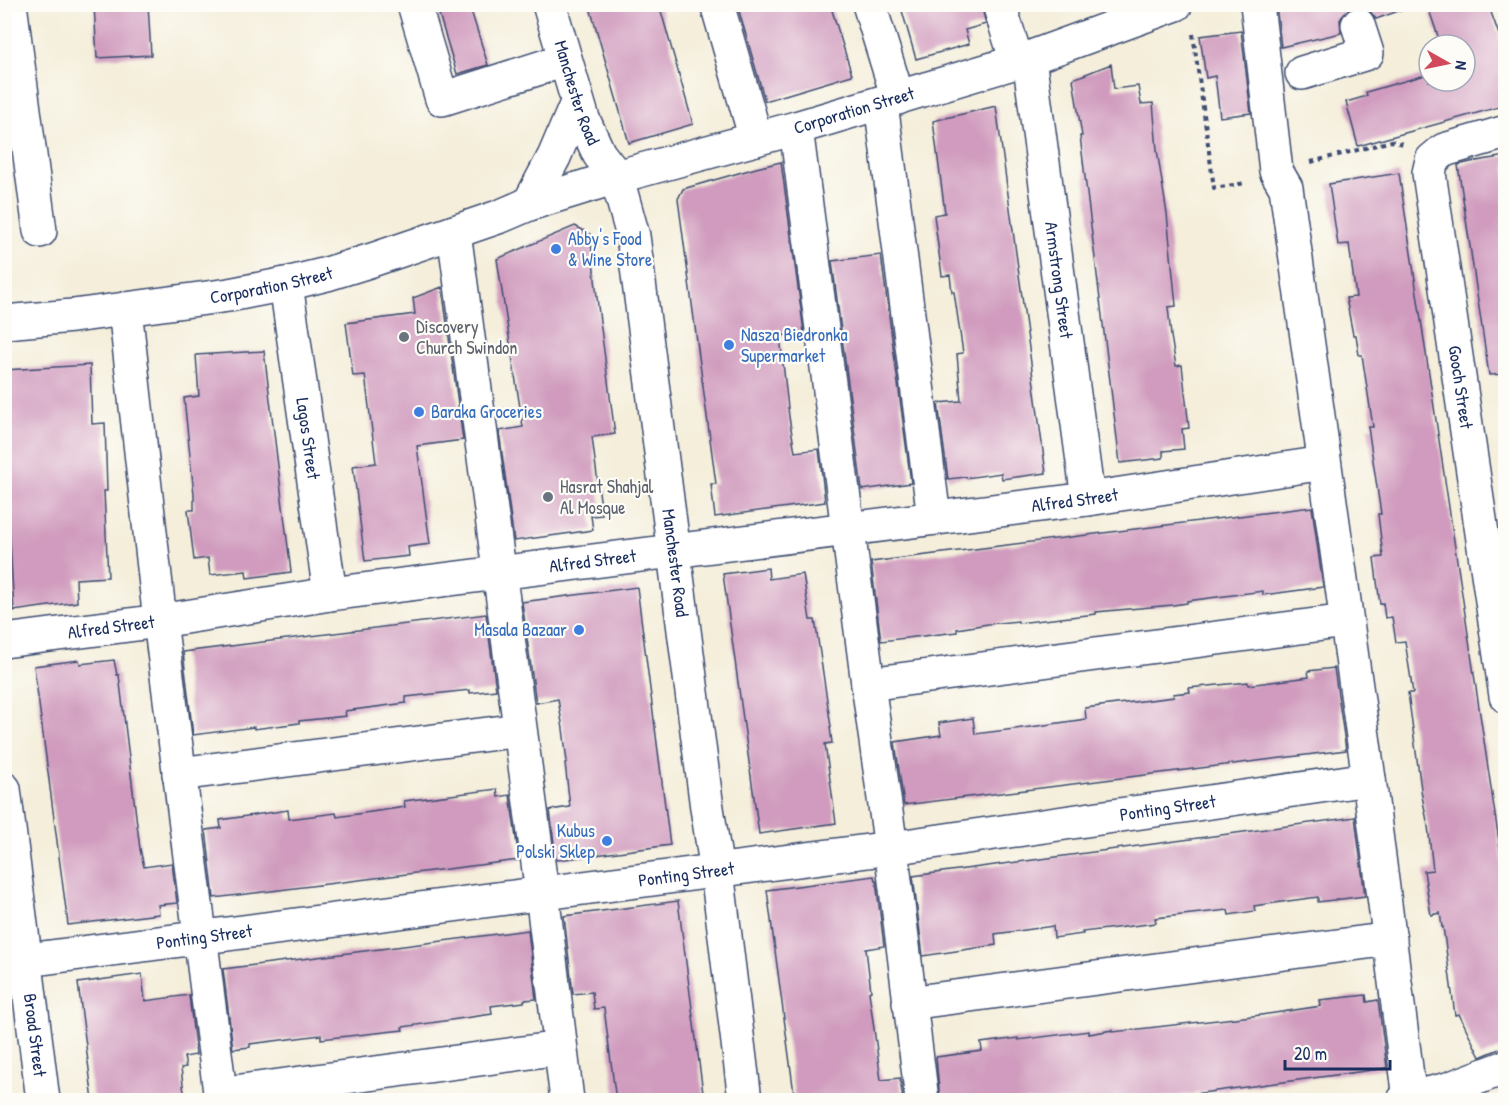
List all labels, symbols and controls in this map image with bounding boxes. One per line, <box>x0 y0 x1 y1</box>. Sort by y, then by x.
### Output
north arrow <box>1417 33 1477 93</box>
street label: Manchester Road <box>548 37 606 149</box>
text: N <box>1450 59 1473 72</box>
street label: Corporation Street <box>790 80 918 140</box>
street label: Armstrong Street <box>1039 220 1079 341</box>
place label: Abby's Food & Wine Store <box>568 226 652 272</box>
marker: Abby's Food & Wine Store <box>549 242 563 256</box>
street label: Corporation Street <box>208 260 337 309</box>
place label: Discovery Church Swindon <box>416 314 517 360</box>
place label: Nasza Biedronka Supermarket <box>741 322 848 368</box>
marker: Discovery Church Swindon <box>397 330 411 344</box>
marker: Nasza Biedronka Supermarket <box>722 338 736 352</box>
street label: Gooch Street <box>1443 344 1480 431</box>
street label: Lagos Street <box>290 396 327 482</box>
place label: Baraka Groceries <box>431 399 542 424</box>
marker: Baraka Groceries <box>412 405 426 419</box>
place label: Hasrat Shahjal Al Mosque <box>560 474 653 520</box>
street label: Alfred Street <box>1030 481 1121 518</box>
marker: Hasrat Shahjal Al Mosque <box>541 490 555 504</box>
street label: Manchester Road <box>656 507 695 618</box>
street label: Alfred Street <box>548 543 638 578</box>
street label: Alfred Street <box>66 609 157 645</box>
place label: Masala Bazaar <box>474 617 567 642</box>
marker: Masala Bazaar <box>572 623 586 637</box>
street label: Ponting Street <box>1118 788 1218 827</box>
place label: Kubus Polski Sklep <box>516 818 595 864</box>
marker: Kubus Polski Sklep <box>600 834 614 848</box>
street label: Ponting Street <box>637 855 737 893</box>
street label: Ponting Street <box>155 918 255 955</box>
street label: Broad Street <box>18 992 53 1079</box>
scale bar <box>1285 1033 1390 1071</box>
text: 20 m <box>1294 1041 1327 1066</box>

